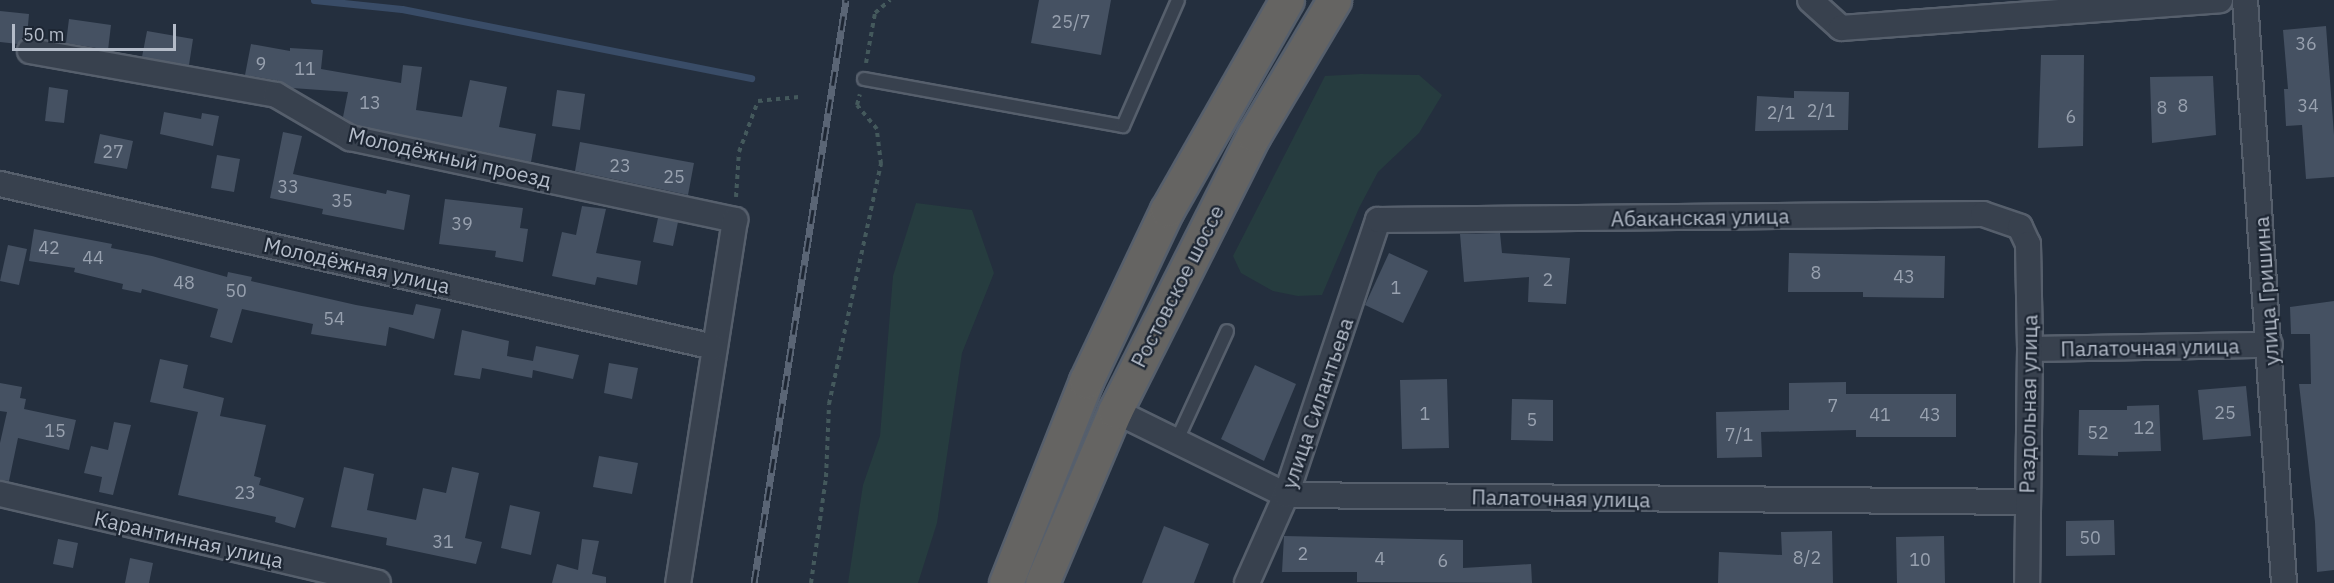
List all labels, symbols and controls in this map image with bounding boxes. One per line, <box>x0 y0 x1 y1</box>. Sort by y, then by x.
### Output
house number: 25/7 <box>1051 11 1091 33</box>
scale bar <box>15 12 178 50</box>
text: 50 m <box>23 23 65 46</box>
house number: 36 <box>2295 33 2317 55</box>
house number: 9 <box>256 53 266 75</box>
house number: 11 <box>294 58 316 80</box>
house number: 13 <box>359 92 381 114</box>
house number: 8 <box>2178 95 2188 117</box>
house number: 34 <box>2297 95 2319 117</box>
house number: 8 <box>2157 97 2167 119</box>
house number: 2/1 <box>1807 100 1835 122</box>
house number: 2/1 <box>1767 102 1795 124</box>
house number: 6 <box>2066 106 2076 128</box>
street label: Молодёжный проезд <box>346 121 554 193</box>
house number: 27 <box>102 141 124 163</box>
house number: 23 <box>609 155 631 177</box>
house number: 25 <box>663 166 685 188</box>
house number: 33 <box>277 176 299 198</box>
house number: 35 <box>331 190 353 212</box>
street label: Ростовское шоссе <box>1125 201 1229 371</box>
street label: Абаканская улица <box>1610 203 1790 231</box>
house number: 39 <box>451 213 473 235</box>
street label: улица Гришина <box>2248 216 2284 366</box>
street label: Молодёжная улица <box>262 231 452 299</box>
house number: 42 <box>38 237 60 259</box>
house number: 44 <box>82 247 104 269</box>
house number: 8 <box>1811 262 1821 284</box>
house number: 43 <box>1893 266 1915 288</box>
house number: 2 <box>1543 269 1553 291</box>
house number: 48 <box>173 272 195 294</box>
house number: 1 <box>1391 277 1401 299</box>
house number: 50 <box>225 280 247 302</box>
house number: 54 <box>323 308 345 330</box>
street label: улица Силантьева <box>1276 314 1358 492</box>
street label: Раздольная улица <box>2014 314 2042 494</box>
street label: Палаточная улица <box>2060 333 2240 361</box>
house number: 7 <box>1828 395 1838 417</box>
house number: 25 <box>2214 402 2236 424</box>
house number: 1 <box>1420 403 1430 425</box>
house number: 41 <box>1869 404 1891 426</box>
house number: 43 <box>1919 404 1941 426</box>
house number: 5 <box>1527 409 1537 431</box>
house number: 12 <box>2133 417 2155 439</box>
house number: 15 <box>44 420 66 442</box>
house number: 52 <box>2087 422 2109 444</box>
house number: 7/1 <box>1725 424 1753 446</box>
house number: 23 <box>234 482 256 504</box>
street label: Палаточная улица <box>1471 484 1651 512</box>
street label: Карантинная улица <box>92 505 286 573</box>
house number: 50 <box>2079 527 2101 549</box>
house number: 31 <box>432 531 454 553</box>
house number: 2 <box>1298 543 1308 565</box>
house number: 8/2 <box>1793 547 1821 569</box>
house number: 4 <box>1375 548 1385 570</box>
house number: 10 <box>1909 549 1931 571</box>
house number: 6 <box>1438 550 1448 572</box>

